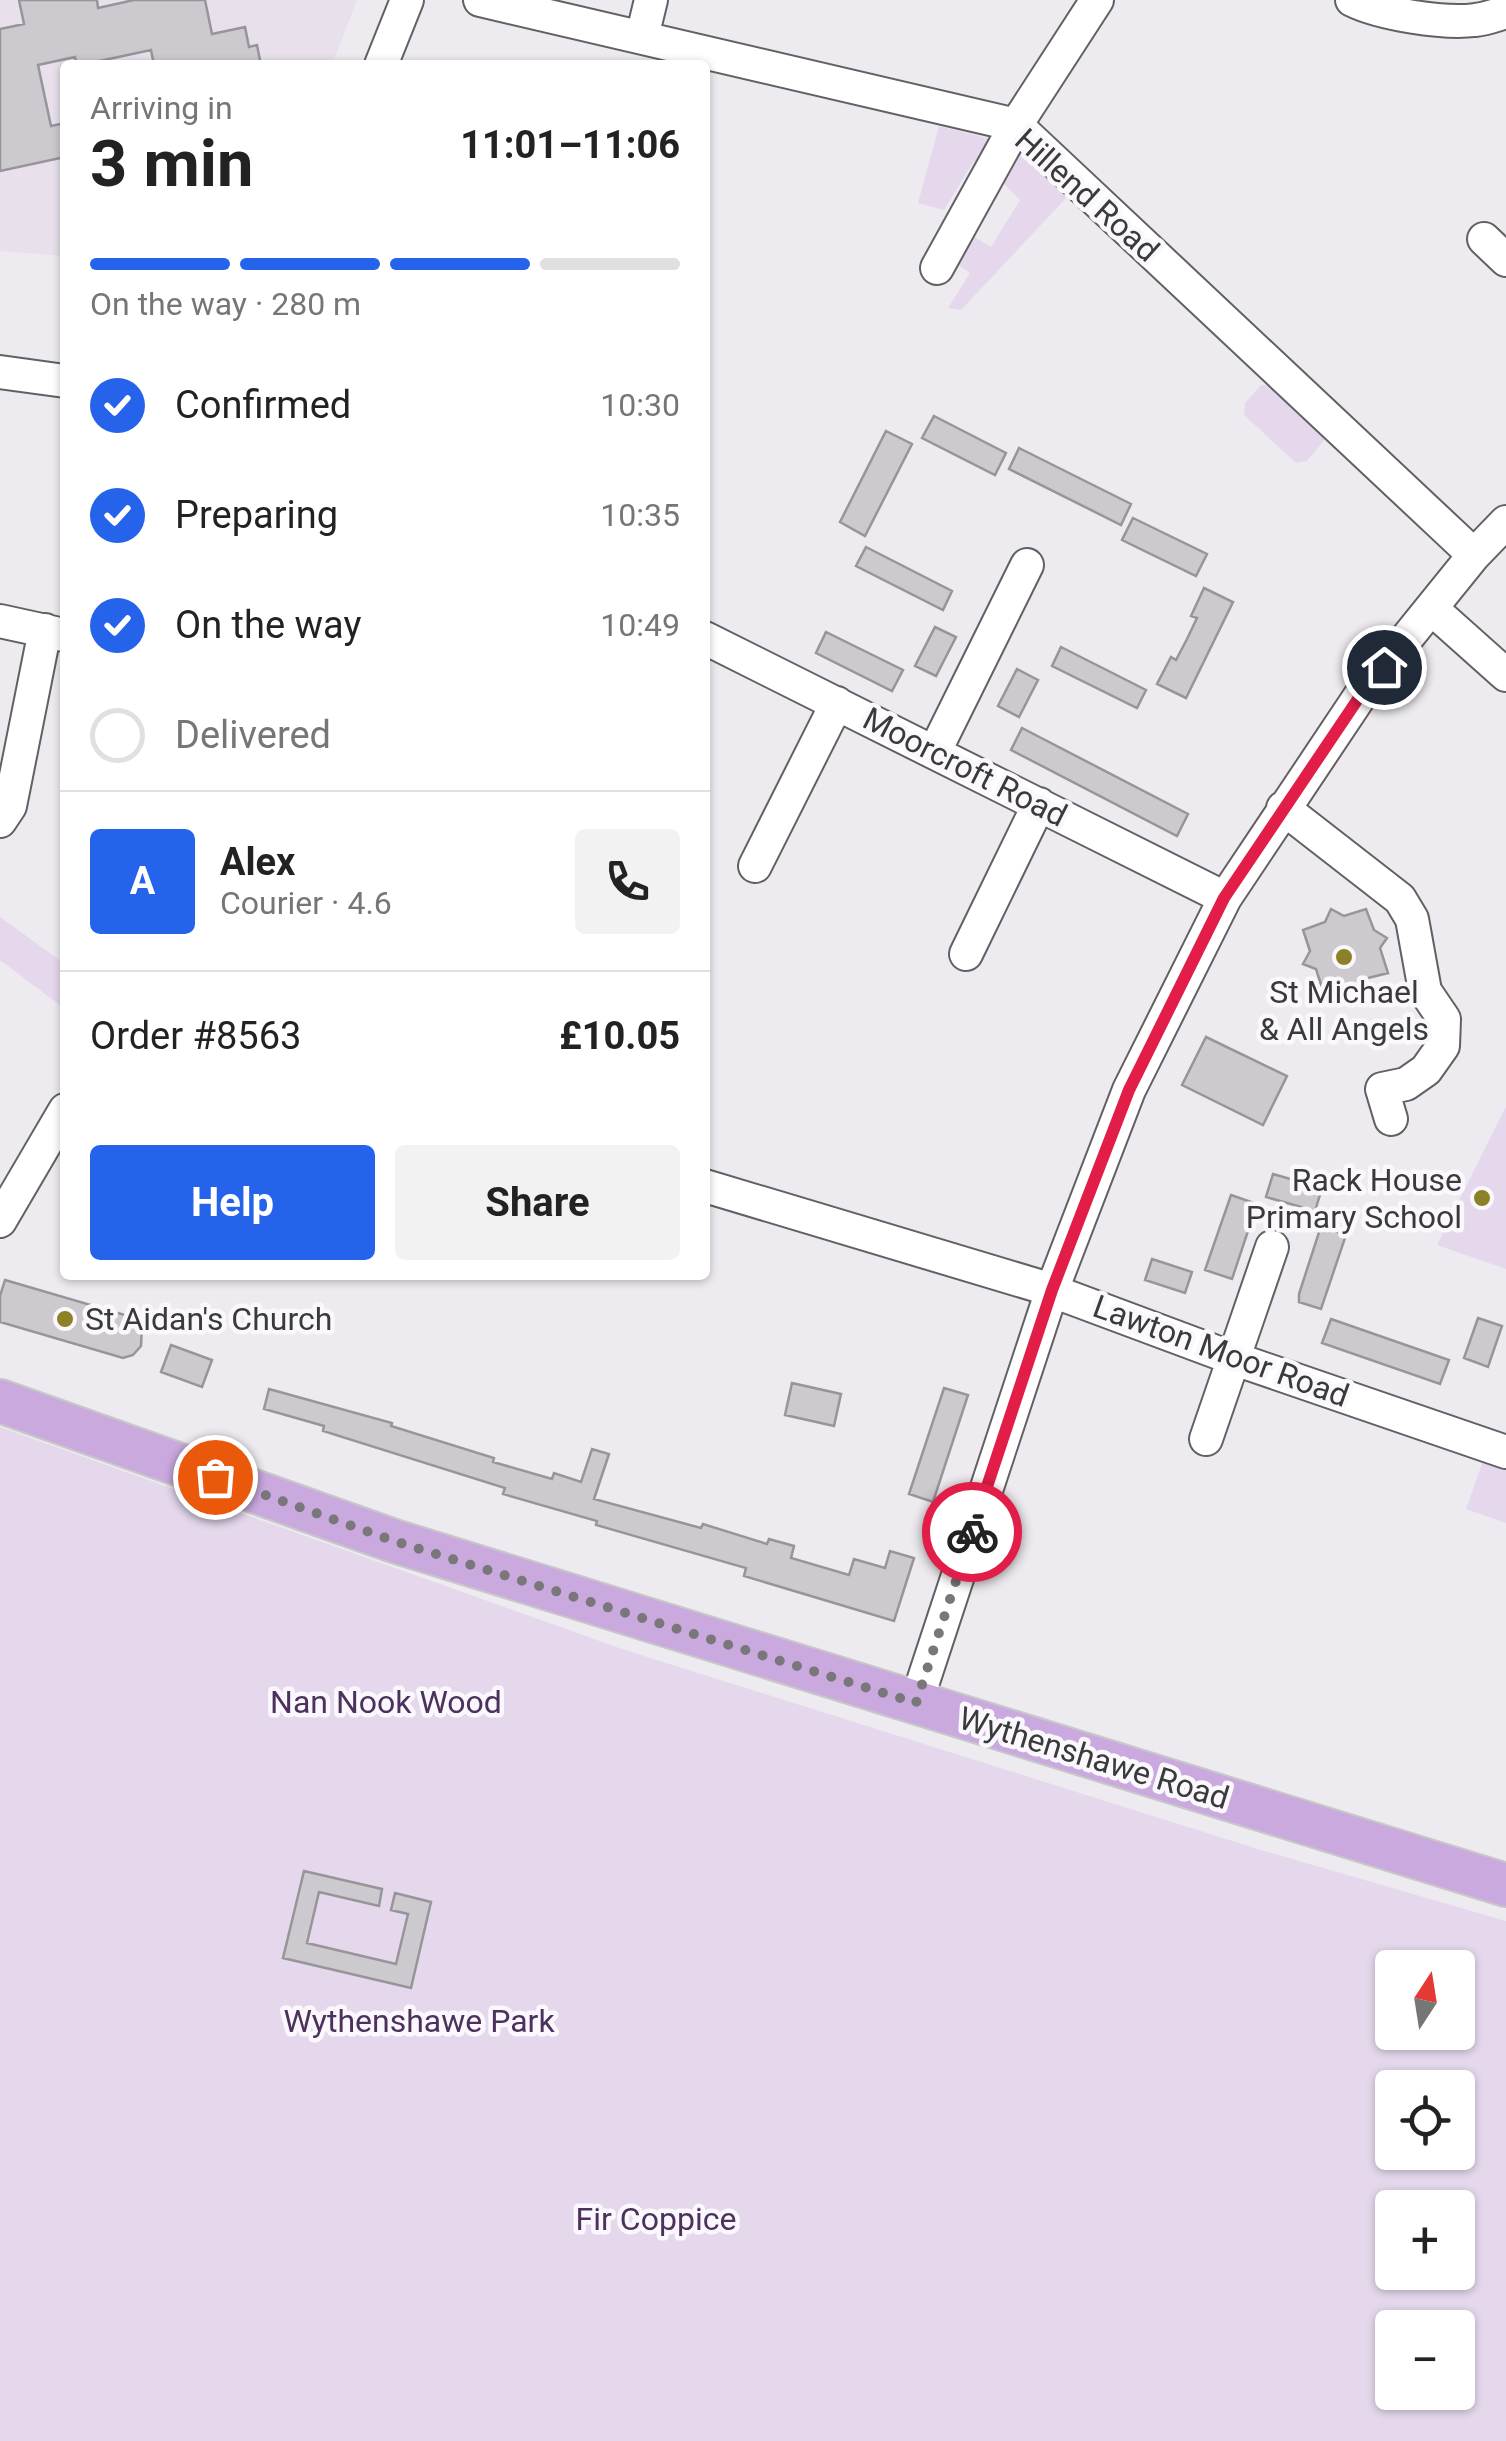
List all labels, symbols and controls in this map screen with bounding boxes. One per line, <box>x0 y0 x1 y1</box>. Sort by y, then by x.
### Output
text: Arriving in <box>90 89 233 127</box>
street label: Hillend Road <box>1007 121 1167 269</box>
text: 11:01–11:06 <box>460 123 680 167</box>
text: 3 min <box>90 126 253 202</box>
text: On the way · 280 m <box>90 285 361 323</box>
icon: check <box>90 378 145 433</box>
text: Confirmed <box>175 383 351 427</box>
text: 10:30 <box>600 386 680 424</box>
icon: check <box>90 488 145 543</box>
text: Preparing <box>175 493 338 537</box>
text: 10:35 <box>600 496 680 534</box>
icon: check <box>90 598 145 653</box>
text: On the way <box>175 603 361 647</box>
text: 10:49 <box>600 606 680 644</box>
pin <box>1342 625 1427 710</box>
icon: home <box>1357 640 1412 695</box>
street label: Moorcroft Road <box>857 699 1073 835</box>
text: Delivered <box>175 713 331 757</box>
button: phone <box>575 829 680 934</box>
text: Alex <box>220 840 295 884</box>
text: A <box>130 859 155 903</box>
text: Courier · 4.6 <box>220 884 392 922</box>
marker: St Michael & All Angels <box>1333 946 1355 968</box>
place label: St Michael & All Angels <box>1259 973 1429 1048</box>
text: Order #8563 <box>90 1014 301 1058</box>
text: £10.05 <box>559 1014 680 1058</box>
button: Help <box>90 1145 375 1260</box>
button: Share <box>395 1145 680 1260</box>
place label: Rack House Primary School <box>1246 1161 1462 1236</box>
marker: Rack House Primary School <box>1471 1187 1493 1209</box>
street label: Lawton Moor Road <box>1088 1287 1354 1415</box>
place label: St Aidan's Church <box>85 1300 332 1338</box>
marker: St Aidan's Church <box>54 1308 76 1330</box>
pin <box>173 1435 258 1520</box>
icon: bag <box>188 1450 243 1505</box>
courier <box>922 1482 1022 1582</box>
icon: bike <box>945 1505 1000 1560</box>
park label: Nan Nook Wood <box>270 1683 502 1721</box>
street label: Wythenshawe Road <box>954 1699 1234 1817</box>
north arrow <box>1375 1950 1475 2050</box>
map controls <box>1375 1950 1475 2410</box>
park label: Wythenshawe Park <box>283 2002 555 2040</box>
button: locate <box>1375 2070 1475 2170</box>
button: + <box>1375 2190 1475 2290</box>
park label: Fir Coppice <box>576 2200 736 2238</box>
button: − <box>1375 2310 1475 2410</box>

